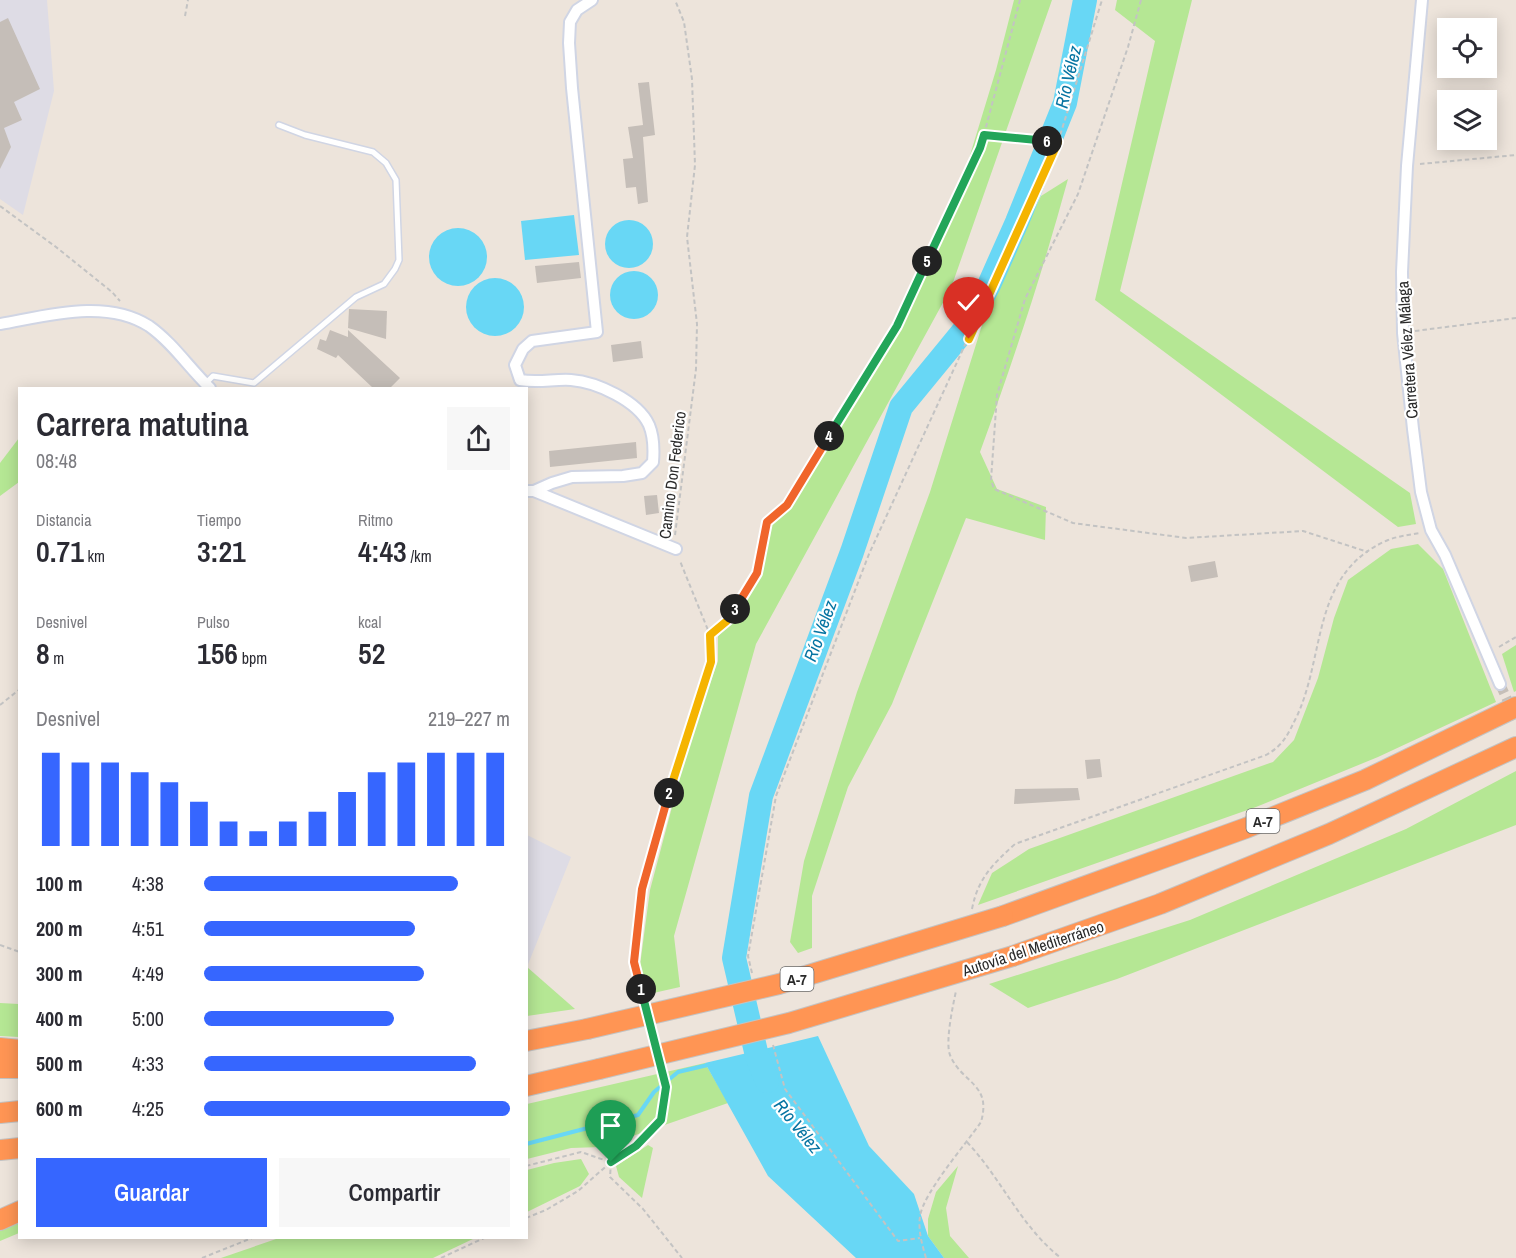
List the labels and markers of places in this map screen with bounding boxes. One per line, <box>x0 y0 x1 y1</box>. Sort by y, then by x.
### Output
pin: 6 <box>1032 126 1062 156</box>
pin: 5 <box>912 246 942 276</box>
pin <box>943 277 994 339</box>
pin: 4 <box>814 421 844 451</box>
pin: 3 <box>720 594 750 624</box>
pin: 2 <box>654 778 684 808</box>
pin: 1 <box>626 974 656 1004</box>
pin <box>585 1100 636 1162</box>

